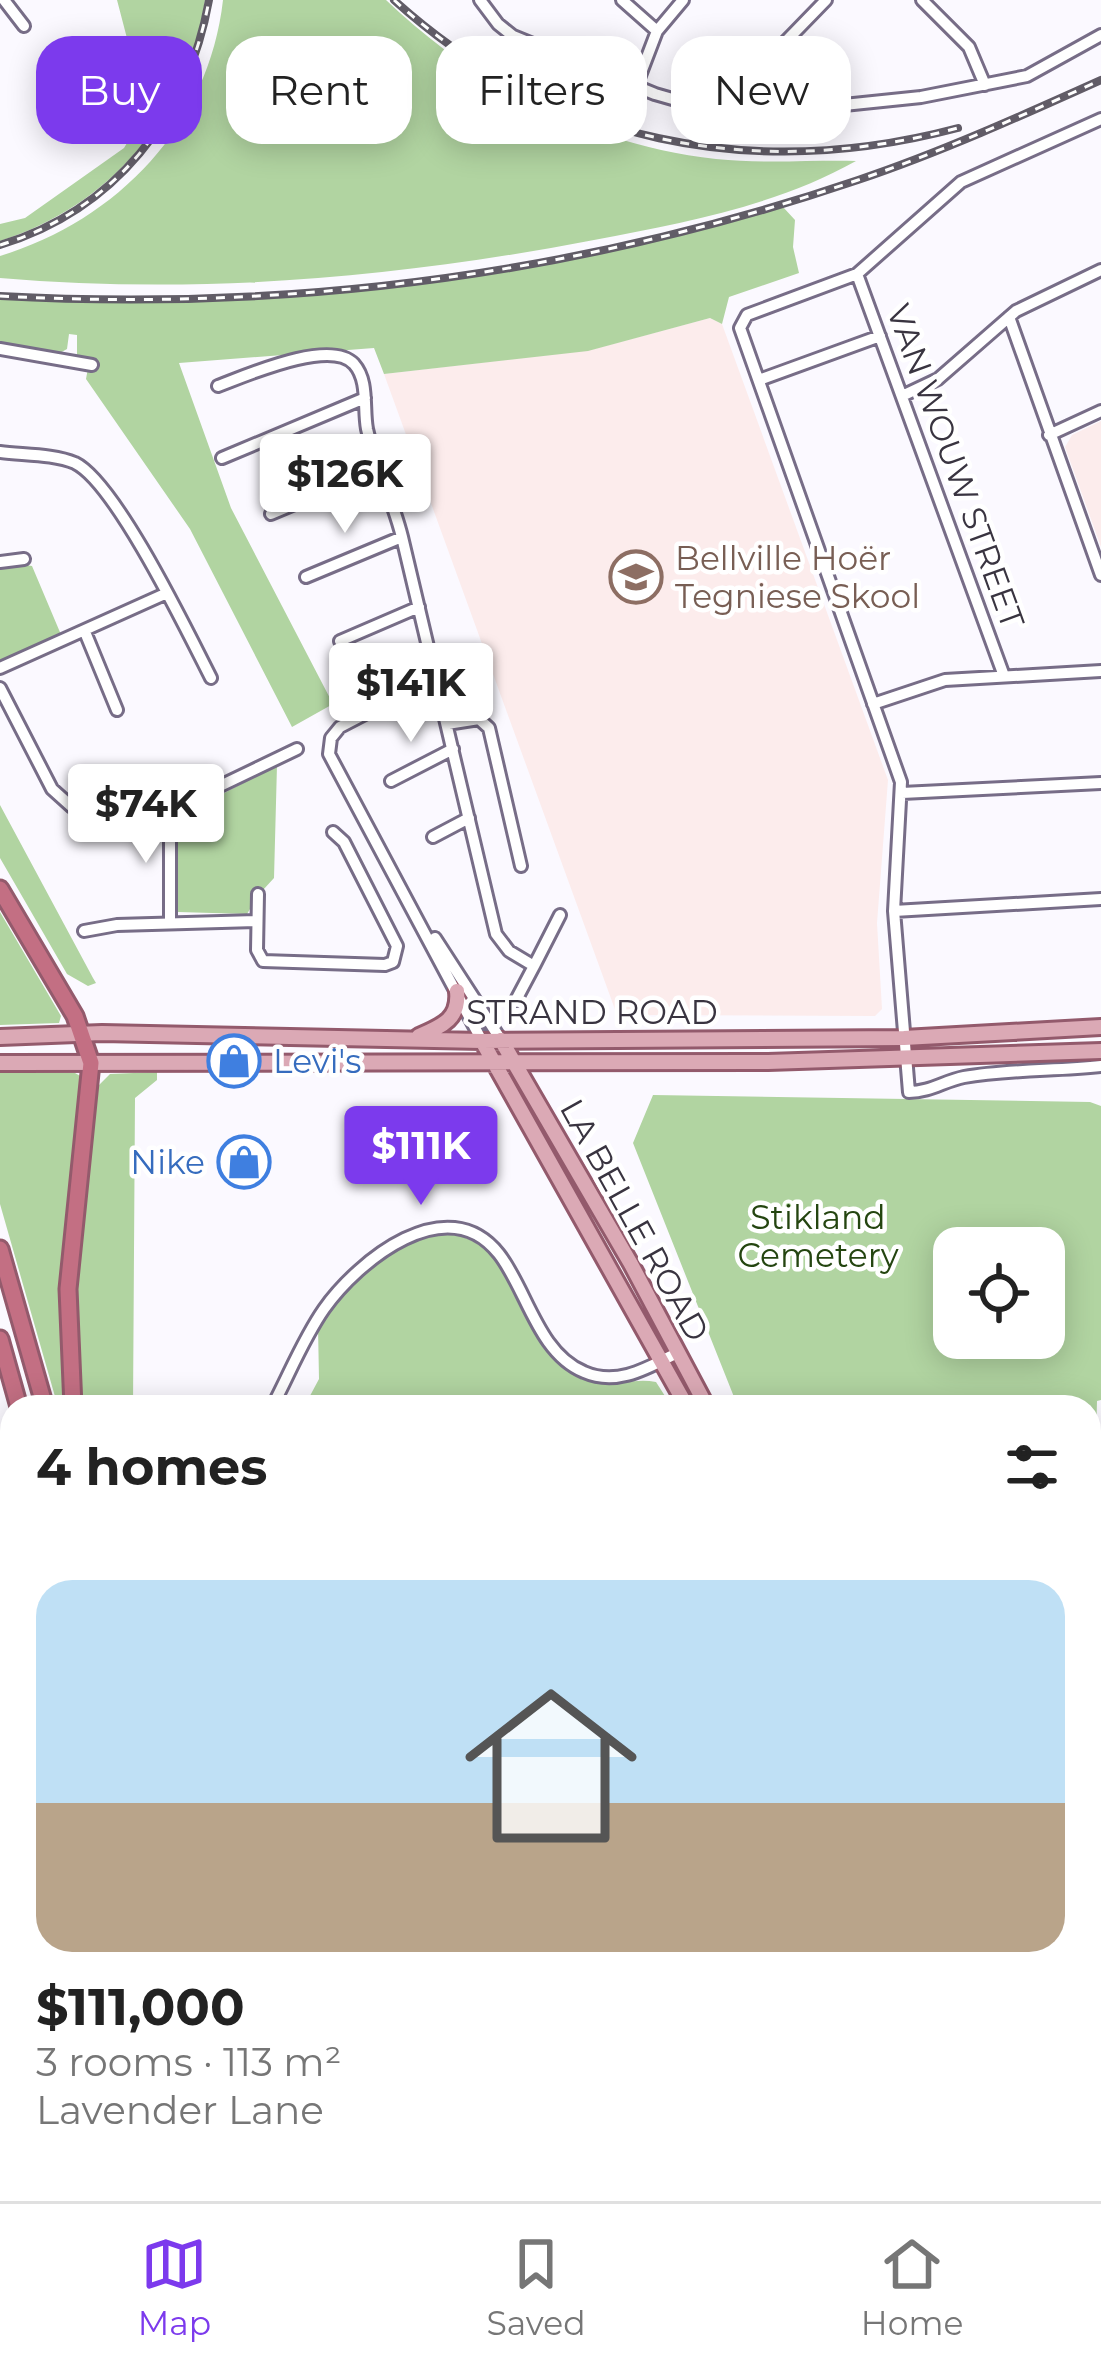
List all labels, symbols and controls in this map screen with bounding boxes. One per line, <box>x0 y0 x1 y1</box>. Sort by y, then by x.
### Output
chip: Buy <box>36 36 202 144</box>
chip: Rent <box>226 36 412 144</box>
chip: Filters <box>436 36 647 144</box>
chip: New <box>671 36 851 144</box>
street label: VAN WOUW STREET <box>879 299 1033 634</box>
pin: $126K <box>261 434 429 536</box>
text: $126K <box>287 449 403 497</box>
place label: Bellville Hoër Tegniese Skool <box>675 538 920 616</box>
school or university icon: Bellville Hoër Tegniese Skool <box>608 549 664 605</box>
pin: $141K <box>327 643 495 745</box>
text: $141K <box>356 658 466 706</box>
pin: $74K <box>75 764 217 866</box>
text: $74K <box>95 779 197 827</box>
street label: STRAND ROAD <box>466 992 718 1032</box>
shop icon: Levi's <box>206 1033 262 1089</box>
place label: Levi's <box>273 1041 361 1081</box>
street label: LA BELLE ROAD <box>552 1092 718 1348</box>
pin: $111K <box>337 1106 505 1208</box>
text: $111K <box>371 1121 471 1169</box>
shop icon: Nike <box>216 1134 272 1190</box>
place label: Nike <box>130 1142 205 1182</box>
park label: Stikland Cemetery <box>737 1197 899 1275</box>
map controls <box>933 1227 1065 1359</box>
button: locate <box>933 1227 1065 1359</box>
icon: filters <box>999 1434 1065 1500</box>
text: 4 homes <box>36 1436 267 1498</box>
icon: home <box>443 1658 659 1874</box>
text: $111,000 <box>36 1976 245 2038</box>
text: 3 rooms · 113 m² <box>36 2038 341 2086</box>
text: Lavender Lane <box>36 2086 324 2134</box>
tab: Map <box>138 2231 211 2343</box>
tab: Saved <box>486 2231 586 2343</box>
tab: Home <box>861 2231 963 2343</box>

